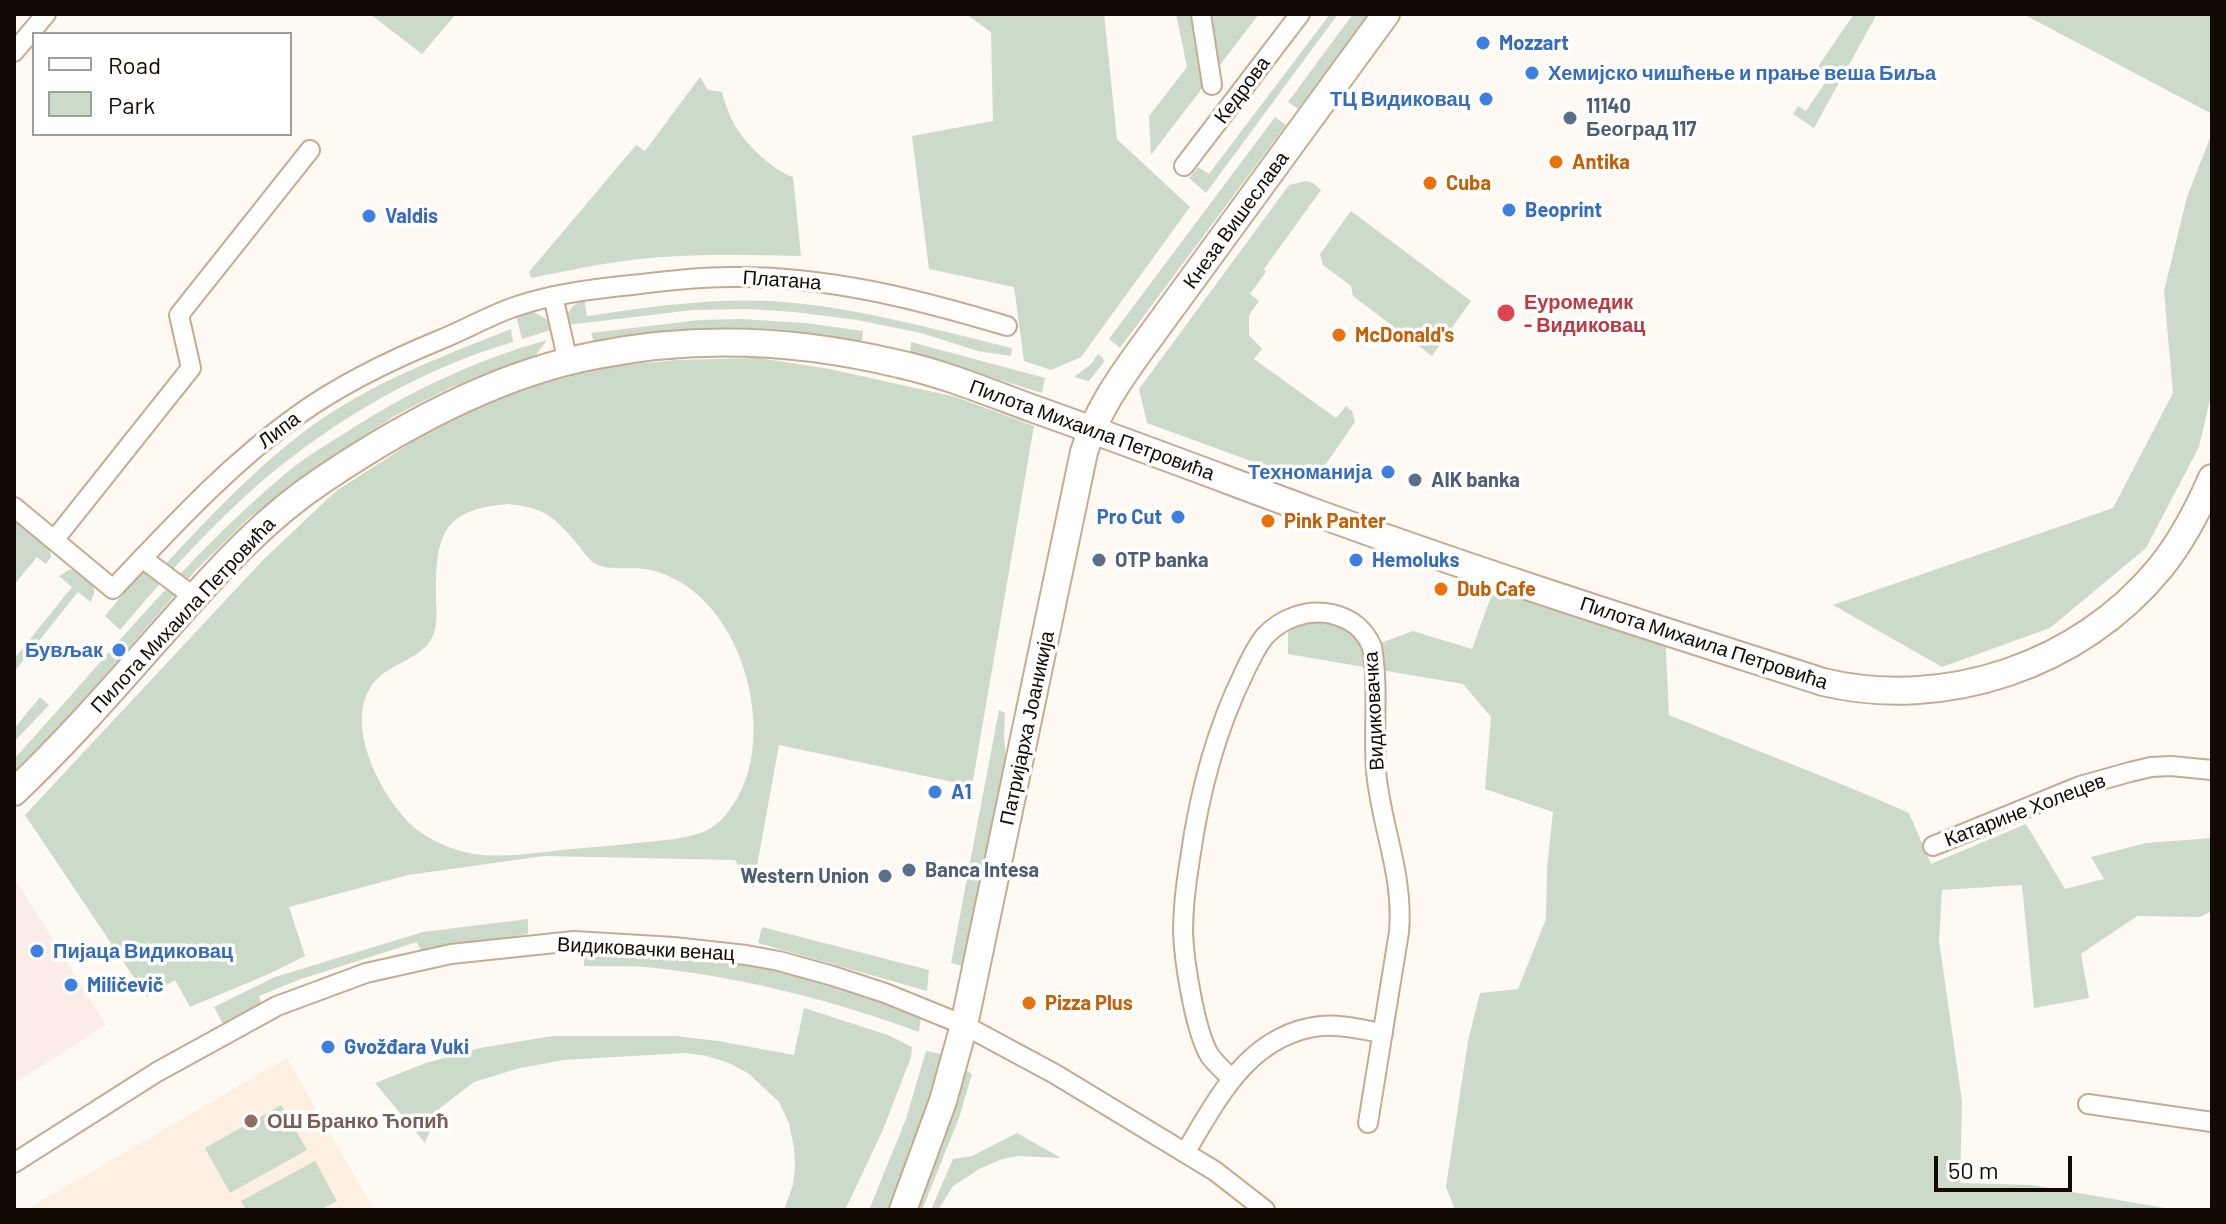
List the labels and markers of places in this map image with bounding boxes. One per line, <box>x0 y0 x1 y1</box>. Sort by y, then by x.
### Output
place label: Mozzart <box>1499 31 1569 55</box>
marker: Mozzart <box>1474 34 1492 52</box>
place label: Хемијско чишћење и прање веша Биља <box>1548 61 1936 85</box>
marker: Хемијско чишћење и прање веша Биља <box>1523 64 1541 82</box>
place label: ТЦ Видиковац <box>1330 87 1470 111</box>
marker: ТЦ Видиковац <box>1477 90 1495 108</box>
place label: 11140 Београд 117 <box>1586 94 1696 141</box>
marker: 11140 Београд 117 <box>1561 109 1579 127</box>
place label: Antika <box>1572 150 1630 174</box>
marker: Antika <box>1547 153 1565 171</box>
place label: Cuba <box>1446 171 1491 195</box>
marker: Cuba <box>1421 174 1439 192</box>
place label: Beoprint <box>1525 198 1602 222</box>
marker: Beoprint <box>1500 201 1518 219</box>
place label: Valdis <box>385 204 438 228</box>
marker: Valdis <box>360 207 378 225</box>
place label: Еуромедик - Видиковац <box>1524 290 1645 337</box>
marker: Еуромедик - Видиковац <box>1495 302 1517 324</box>
place label: McDonald's <box>1355 323 1454 347</box>
marker: McDonald's <box>1330 326 1348 344</box>
place label: Техноманија <box>1248 460 1372 484</box>
marker: Техноманија <box>1379 463 1397 481</box>
place label: AIK banka <box>1431 468 1520 492</box>
marker: AIK banka <box>1406 471 1424 489</box>
place label: Pro Cut <box>1097 505 1162 529</box>
marker: Pro Cut <box>1169 508 1187 526</box>
place label: Pink Panter <box>1284 509 1386 533</box>
marker: Pink Panter <box>1259 512 1277 530</box>
place label: OTP banka <box>1115 548 1208 572</box>
place label: Hemoluks <box>1372 548 1460 572</box>
marker: OTP banka <box>1090 551 1108 569</box>
marker: Hemoluks <box>1347 551 1365 569</box>
place label: Dub Cafe <box>1457 577 1536 601</box>
marker: Dub Cafe <box>1432 580 1450 598</box>
place label: Бувљак <box>25 638 103 662</box>
marker: Бувљак <box>110 641 128 659</box>
place label: A1 <box>951 780 971 804</box>
marker: A1 <box>926 783 944 801</box>
place label: Banca Intesa <box>925 858 1039 882</box>
marker: Banca Intesa <box>900 861 918 879</box>
place label: Western Union <box>740 864 869 888</box>
marker: Western Union <box>876 867 894 885</box>
place label: Пијаца Видиковац <box>53 939 233 963</box>
marker: Пијаца Видиковац <box>28 942 46 960</box>
place label: Miličevič <box>87 973 164 997</box>
marker: Miličevič <box>62 976 80 994</box>
place label: Pizza Plus <box>1045 991 1133 1015</box>
marker: Pizza Plus <box>1020 994 1038 1012</box>
place label: Gvožđara Vuki <box>344 1035 469 1059</box>
marker: Gvožđara Vuki <box>319 1038 337 1056</box>
place label: ОШ Бранко Ћопић <box>267 1109 449 1133</box>
marker: ОШ Бранко Ћопић <box>242 1112 260 1130</box>

